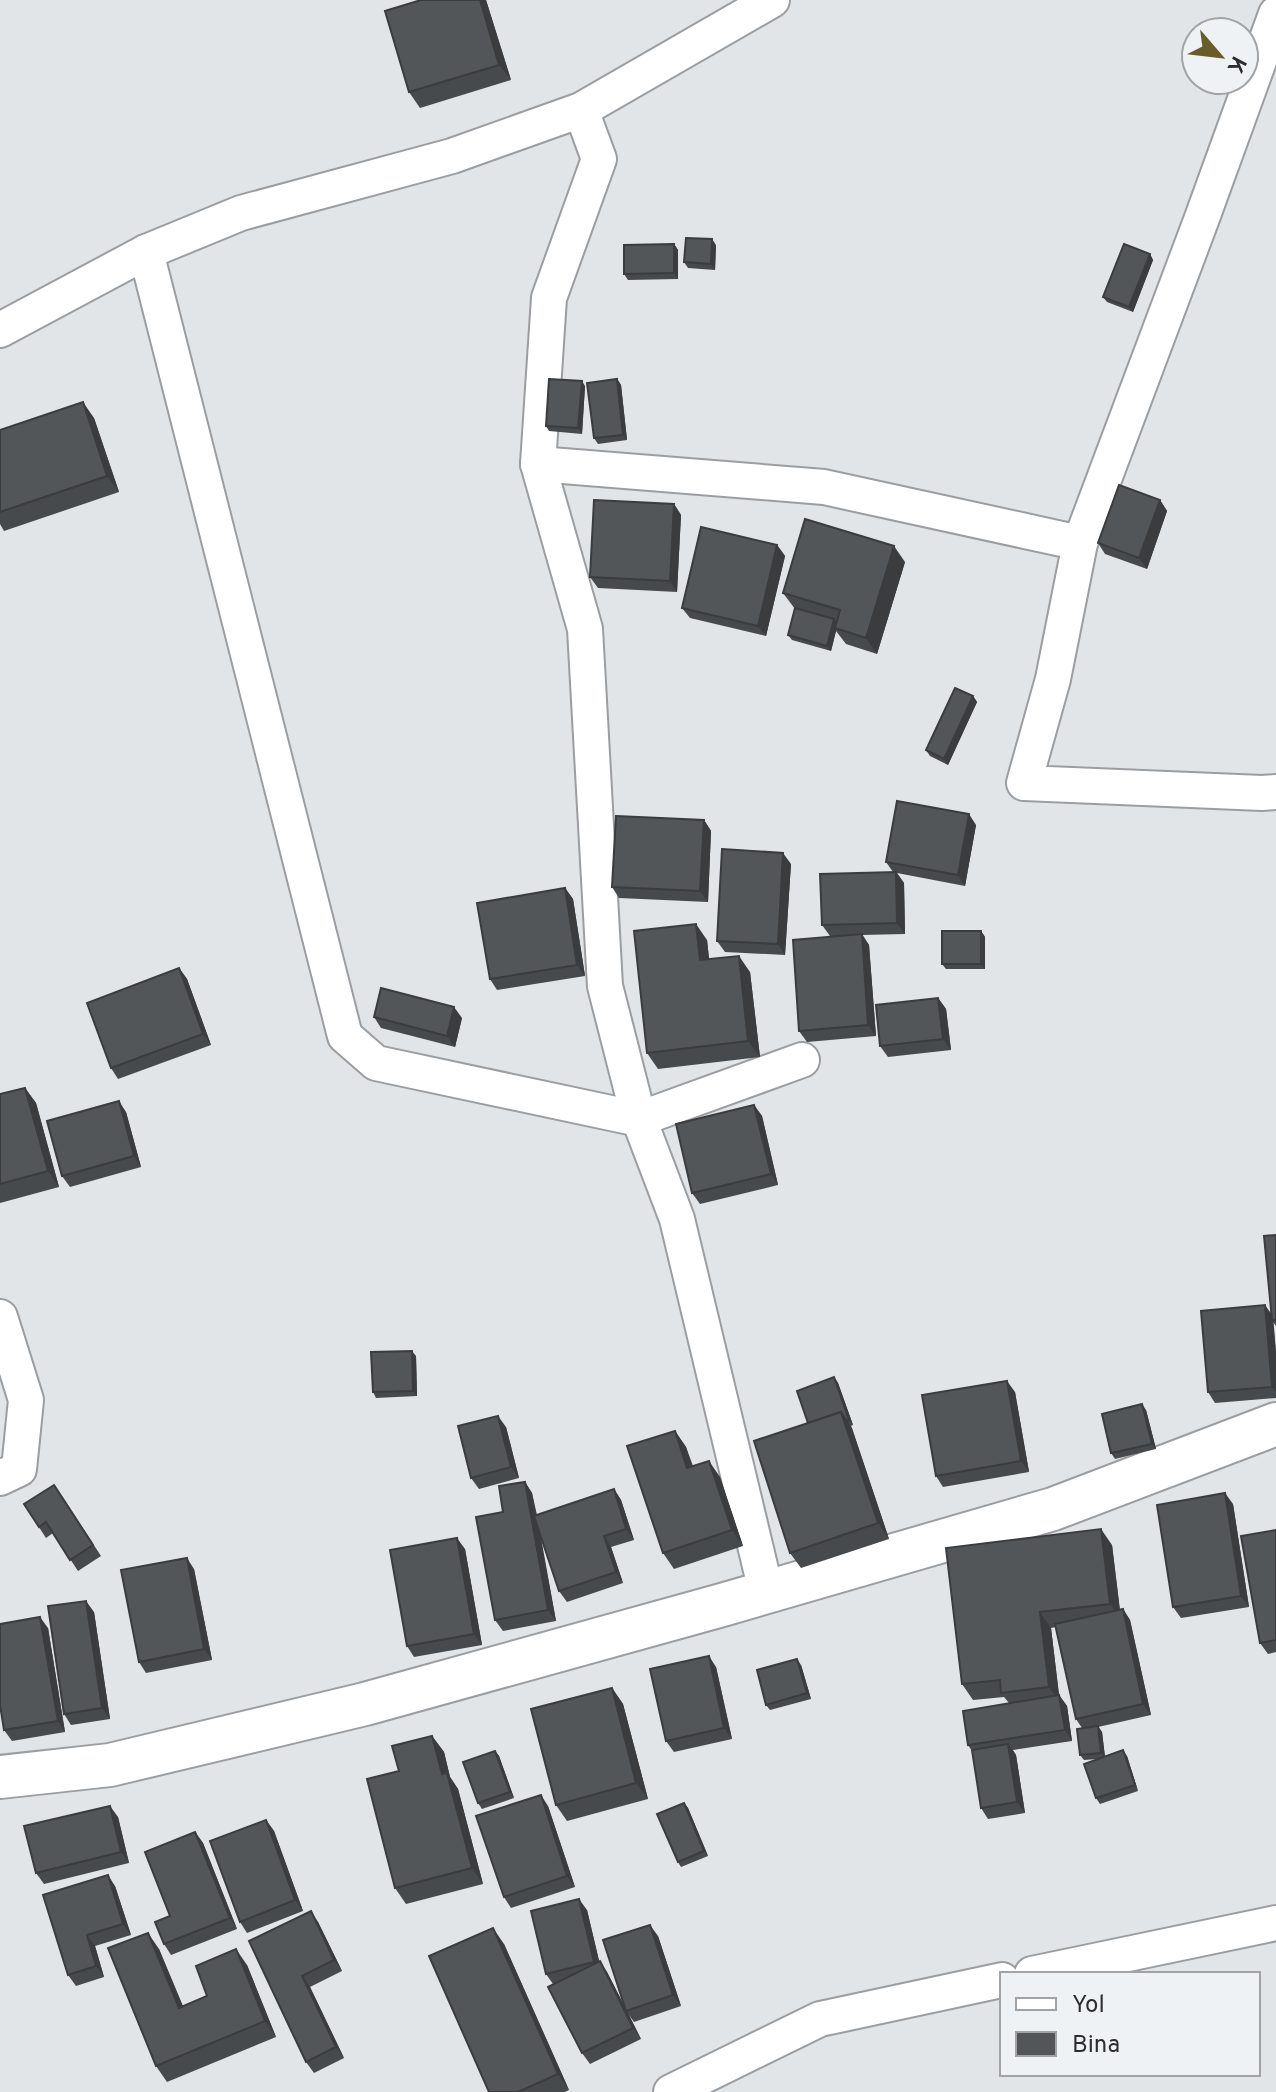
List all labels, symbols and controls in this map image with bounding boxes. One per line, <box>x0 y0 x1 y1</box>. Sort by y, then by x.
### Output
north arrow <box>1180 16 1260 96</box>
text: K <box>1220 51 1251 77</box>
legend <box>1000 1972 1260 2076</box>
text: Yol <box>1072 1991 1105 2021</box>
text: Bina <box>1072 2031 1120 2061</box>

